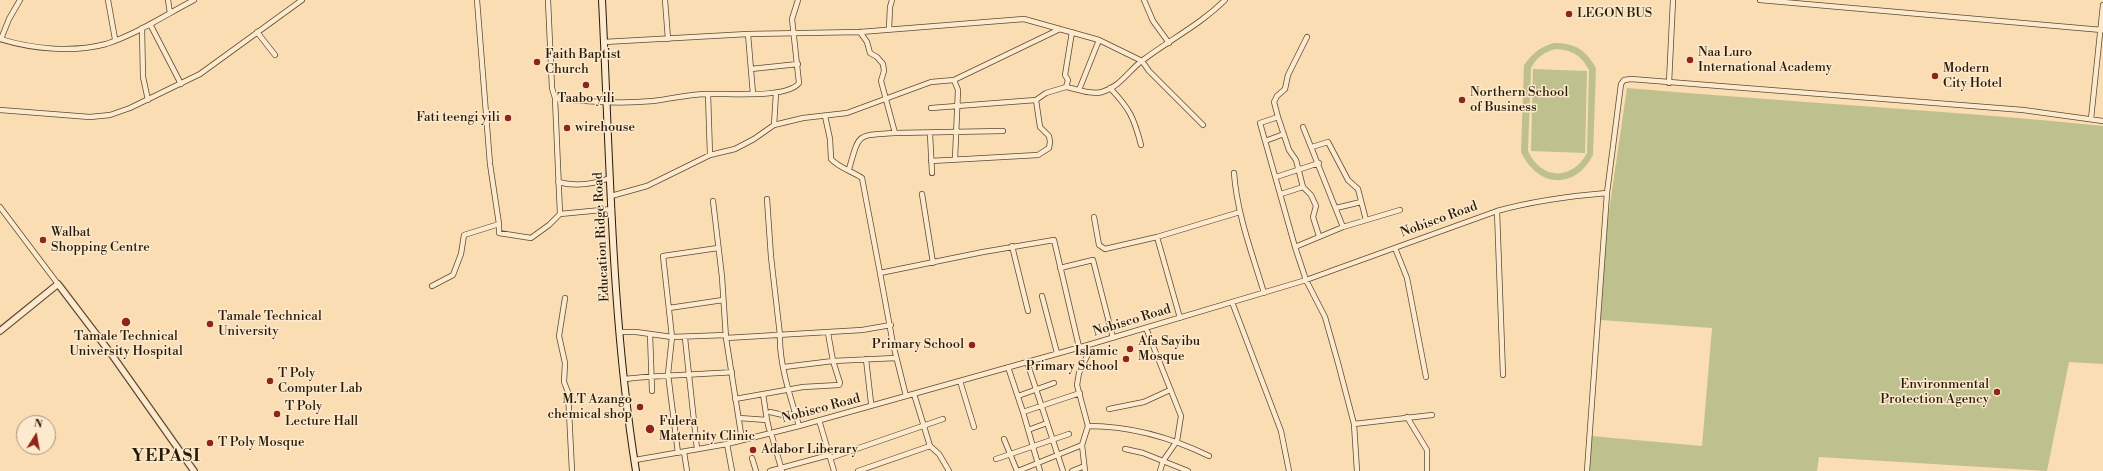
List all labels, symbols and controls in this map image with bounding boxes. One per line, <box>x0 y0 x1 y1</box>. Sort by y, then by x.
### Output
place label: LEGON BUS <box>1577 6 1652 22</box>
marker: LEGON BUS <box>1564 9 1574 19</box>
place label: Naa Luro International Academy <box>1698 45 1832 76</box>
place label: Faith Baptist Church <box>545 47 621 78</box>
marker: Naa Luro International Academy <box>1685 55 1695 65</box>
marker: Faith Baptist Church <box>532 57 542 67</box>
place label: Modern City Hotel <box>1943 61 2002 92</box>
marker: Modern City Hotel <box>1930 71 1940 81</box>
marker: Taabo yili <box>581 80 591 90</box>
place label: Northern School of Business <box>1470 85 1568 116</box>
place label: Taabo yili <box>557 91 615 107</box>
marker: Northern School of Business <box>1457 95 1467 105</box>
place label: Fati teengi yili <box>416 110 500 126</box>
marker: Fati teengi yili <box>503 113 513 123</box>
place label: wirehouse <box>575 120 635 136</box>
marker: wirehouse <box>562 123 572 133</box>
street label: Education Ridge Road <box>591 172 613 302</box>
street label: Nobisco Road <box>1398 199 1480 241</box>
place label: Walbat Shopping Centre <box>51 225 150 256</box>
marker: Walbat Shopping Centre <box>38 235 48 245</box>
street label: Nobisco Road <box>1091 302 1173 340</box>
place label: Tamale Technical University <box>218 309 322 340</box>
marker: Tamale Technical University Hospital <box>120 316 132 328</box>
marker: Tamale Technical University <box>205 319 215 329</box>
place label: Tamale Technical University Hospital <box>69 329 183 360</box>
place label: Afa Sayibu Mosque <box>1138 334 1200 365</box>
place label: Primary School <box>872 337 964 353</box>
marker: Primary School <box>967 340 977 350</box>
place label: Islamic Primary School <box>1026 344 1118 375</box>
marker: Afa Sayibu Mosque <box>1125 344 1135 354</box>
marker: Islamic Primary School <box>1121 354 1131 364</box>
place label: T Poly Computer Lab <box>278 366 362 397</box>
marker: T Poly Computer Lab <box>265 376 275 386</box>
place label: Environmental Protection Agency <box>1880 377 1989 408</box>
marker: Environmental Protection Agency <box>1992 387 2002 397</box>
street label: Nobisco Road <box>780 391 862 427</box>
place label: M.T Azango chemical shop <box>548 392 632 423</box>
place label: T Poly Lecture Hall <box>285 399 358 430</box>
marker: M.T Azango chemical shop <box>635 402 645 412</box>
marker: T Poly Lecture Hall <box>272 409 282 419</box>
place label: Fulera Maternity Clinic <box>659 414 755 445</box>
north arrow <box>16 415 56 455</box>
text: N <box>32 416 44 432</box>
marker: Fulera Maternity Clinic <box>644 423 656 435</box>
place label: T Poly Mosque <box>218 435 305 451</box>
marker: T Poly Mosque <box>205 438 215 448</box>
place label: Adabor Liberary <box>761 442 858 458</box>
marker: Adabor Liberary <box>748 445 758 455</box>
district label: YEPASI <box>131 447 201 467</box>

